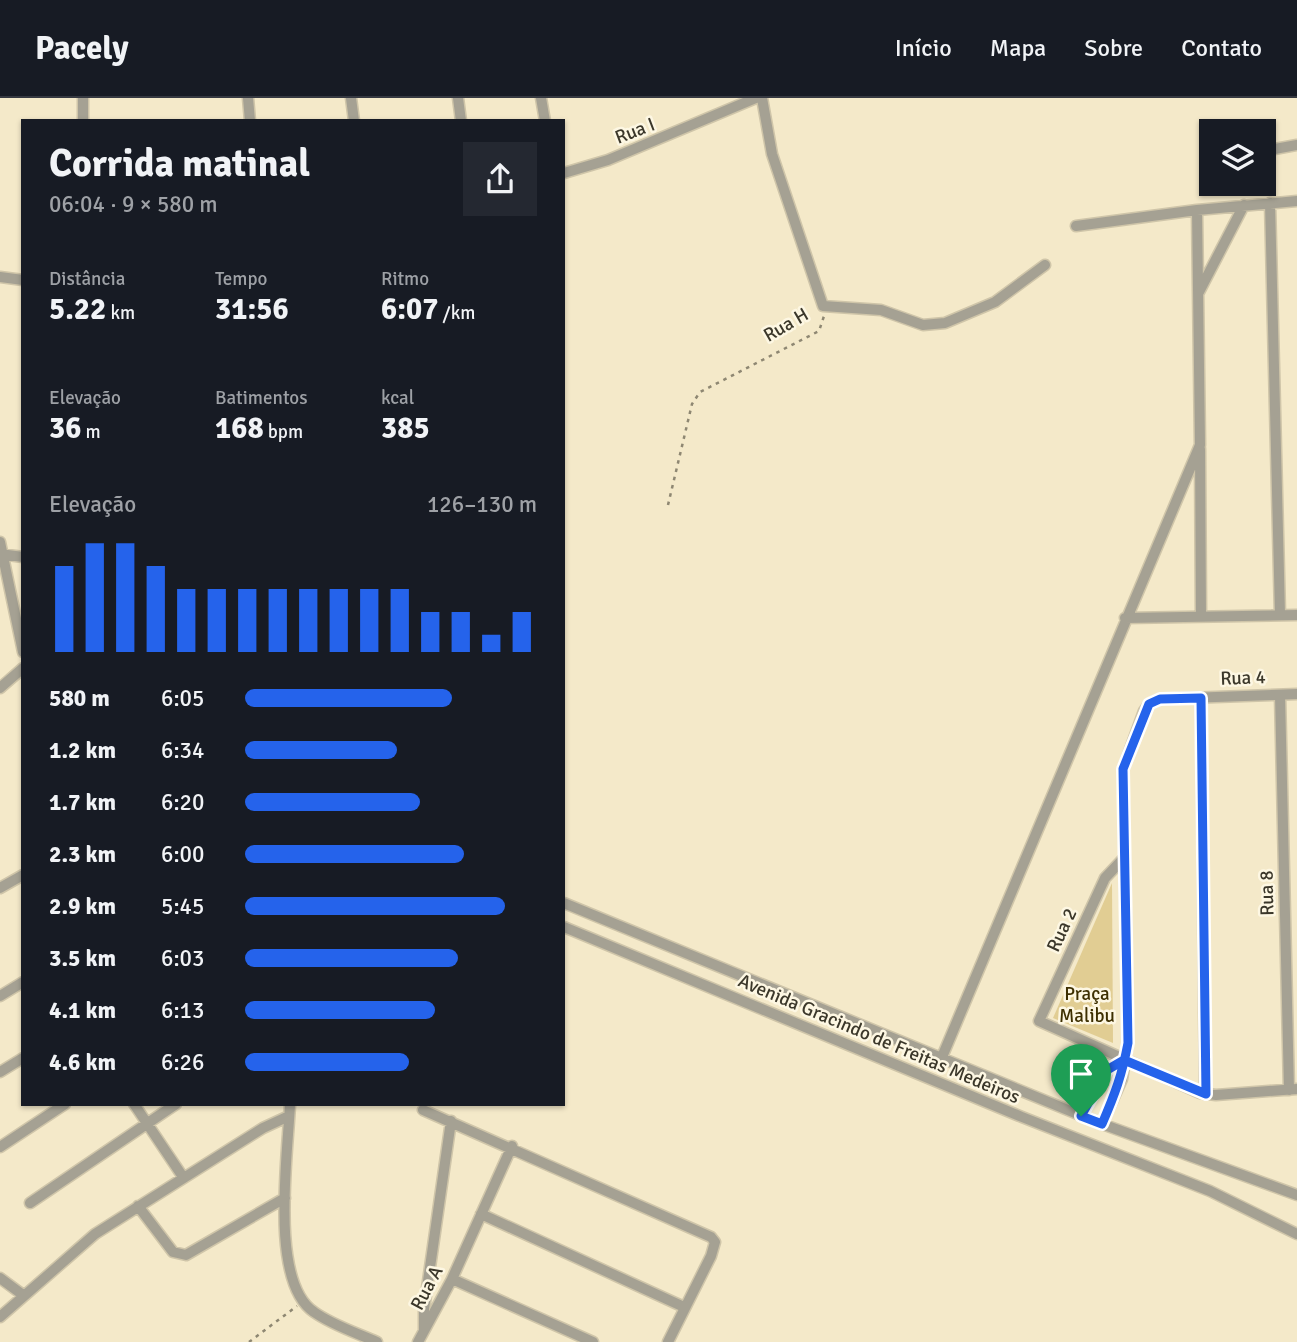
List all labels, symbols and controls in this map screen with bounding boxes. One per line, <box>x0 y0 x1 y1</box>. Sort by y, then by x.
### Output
text: Pacely <box>35 28 129 69</box>
text: Início <box>895 33 952 63</box>
text: Mapa <box>990 33 1046 63</box>
text: Sobre <box>1084 33 1143 63</box>
text: Contato <box>1181 33 1262 63</box>
street label: Rua I <box>612 112 658 150</box>
map controls <box>1199 119 1276 196</box>
button: layers <box>1199 119 1276 196</box>
text: Corrida matinal <box>49 140 310 187</box>
button: share <box>463 142 537 216</box>
text: 06:04 · 9 × 580 m <box>49 190 218 219</box>
text: Distância <box>49 267 125 291</box>
text: Tempo <box>215 267 267 291</box>
text: Ritmo <box>381 267 429 291</box>
text: 5.22 <box>49 291 106 328</box>
text: 31:56 <box>215 291 289 328</box>
text: 6:07 <box>381 291 438 328</box>
text: km <box>106 301 135 325</box>
text: /km <box>438 301 475 325</box>
street label: Rua H <box>759 303 813 347</box>
text: Elevação <box>49 386 121 410</box>
text: Batimentos <box>215 386 308 410</box>
text: kcal <box>381 386 414 410</box>
text: 36 <box>49 410 81 447</box>
text: 168 <box>215 410 264 447</box>
text: 385 <box>381 410 430 447</box>
text: m <box>81 420 101 444</box>
text: bpm <box>264 420 303 444</box>
text: Elevação <box>49 490 136 519</box>
text: 126–130 m <box>427 490 537 519</box>
street label: Rua 4 <box>1220 665 1266 691</box>
text: 580 m <box>49 684 110 713</box>
text: 6:05 <box>161 684 204 713</box>
text: 1.2 km <box>49 736 116 765</box>
text: 6:34 <box>161 736 204 765</box>
text: 1.7 km <box>49 788 116 817</box>
text: 6:20 <box>161 788 204 817</box>
text: 2.3 km <box>49 840 116 869</box>
text: 6:00 <box>161 840 204 869</box>
street label: Rua 8 <box>1255 870 1279 916</box>
text: 2.9 km <box>49 892 116 921</box>
text: 5:45 <box>161 892 204 921</box>
street label: Rua 2 <box>1042 904 1082 956</box>
text: 3.5 km <box>49 944 116 973</box>
text: 6:03 <box>161 944 204 973</box>
street label: Avenida Gracindo de Freitas Medeiros <box>735 969 1023 1109</box>
park label: Praça Malibu <box>1059 982 1115 1028</box>
text: 4.1 km <box>49 996 116 1025</box>
text: 6:13 <box>161 996 204 1025</box>
pin <box>1051 1044 1111 1116</box>
text: 4.6 km <box>49 1048 116 1077</box>
text: 6:26 <box>161 1048 204 1077</box>
icon: arrive <box>1062 1055 1100 1093</box>
street label: Rua A <box>405 1261 449 1314</box>

